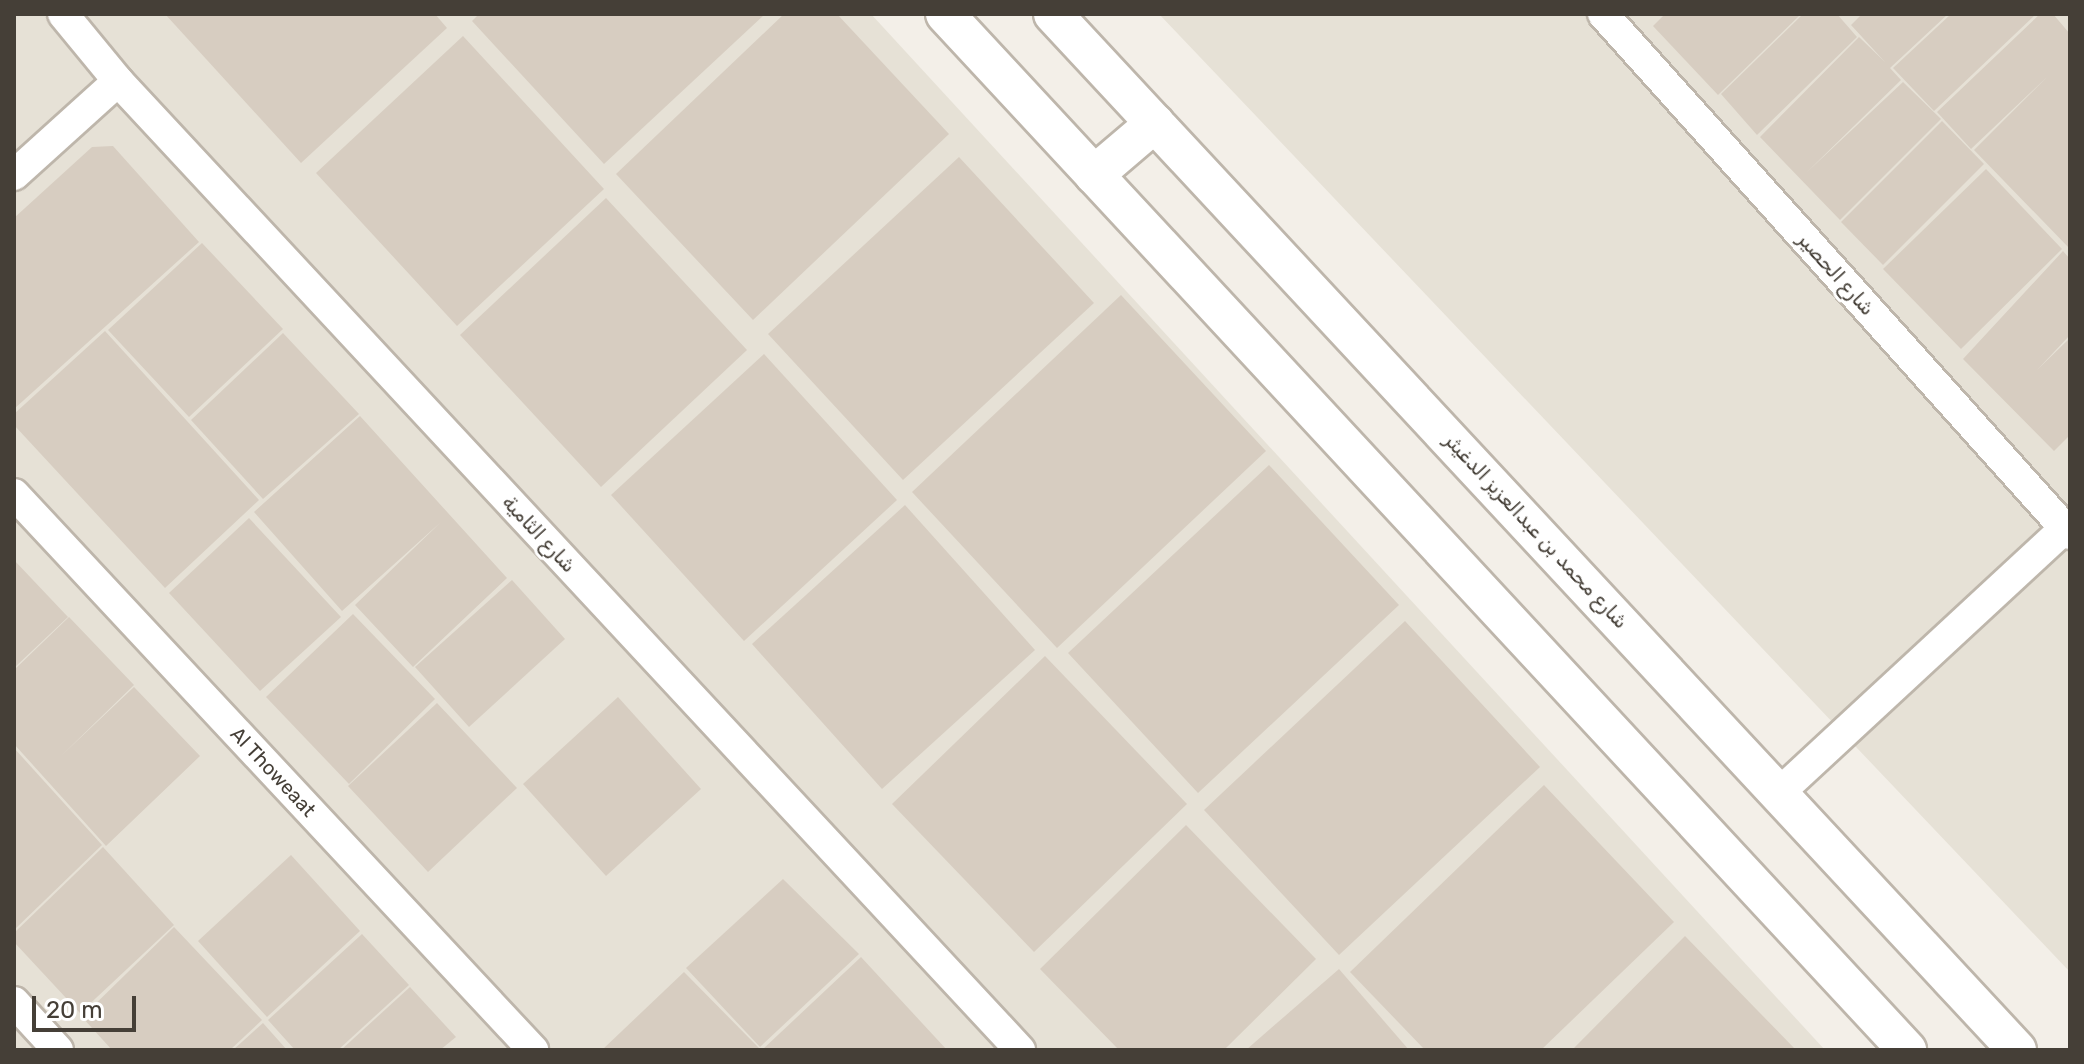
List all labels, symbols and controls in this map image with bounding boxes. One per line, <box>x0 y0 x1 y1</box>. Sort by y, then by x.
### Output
street label: شارع الحصير <box>1792 228 1880 320</box>
street label: شارع محمد بن عبدالعزيز الدغيثر <box>1439 428 1633 634</box>
street label: شارع الثامية <box>497 490 581 578</box>
street label: Al Thoweaat <box>225 722 321 822</box>
scale bar <box>36 980 140 1030</box>
text: 20 m <box>46 996 103 1024</box>

